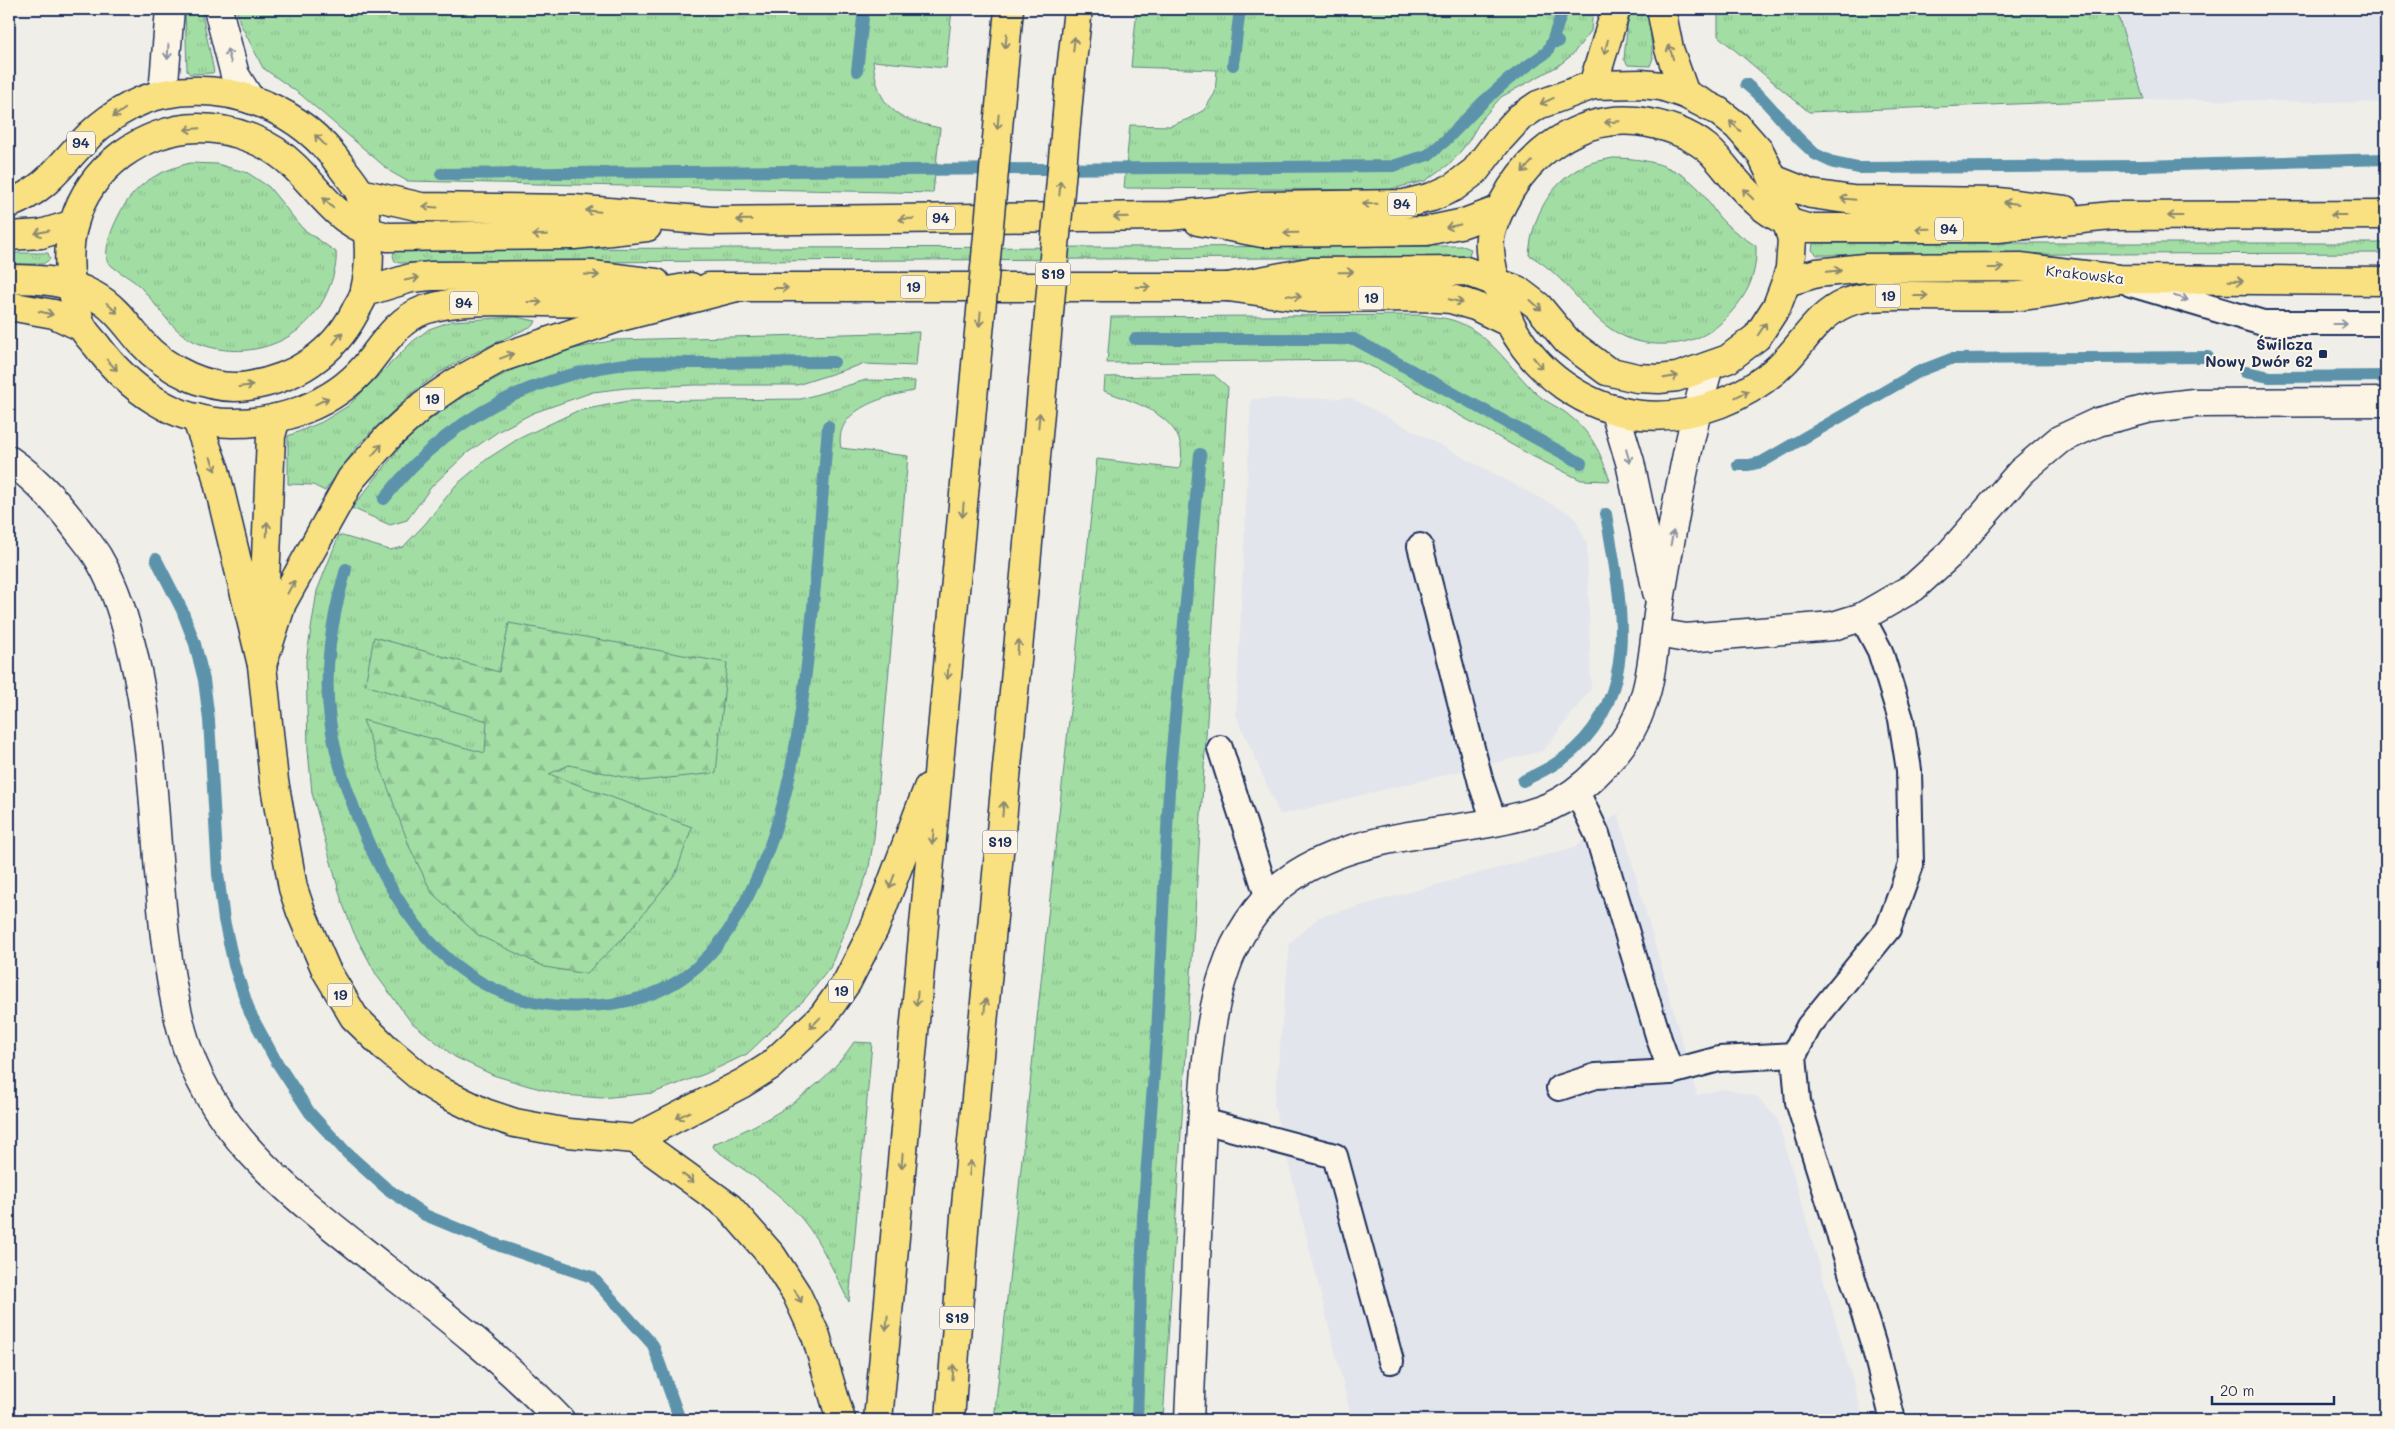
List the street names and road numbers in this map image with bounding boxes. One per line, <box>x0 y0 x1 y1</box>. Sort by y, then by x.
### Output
road number: 94 <box>67 132 95 154</box>
road number: 94 <box>1388 192 1416 215</box>
road number: 94 <box>927 207 955 230</box>
road number: 94 <box>1935 218 1963 240</box>
street label: Krakowska <box>2045 260 2125 288</box>
road number: S19 <box>1036 262 1070 286</box>
road number: 19 <box>900 276 926 298</box>
road number: 19 <box>1876 284 1900 308</box>
road number: 19 <box>1358 286 1384 310</box>
road number: 94 <box>450 292 478 314</box>
road number: 19 <box>420 388 444 410</box>
road number: S19 <box>982 830 1018 854</box>
road number: 19 <box>828 979 854 1002</box>
road number: 19 <box>328 984 352 1006</box>
road number: S19 <box>940 1306 974 1330</box>

